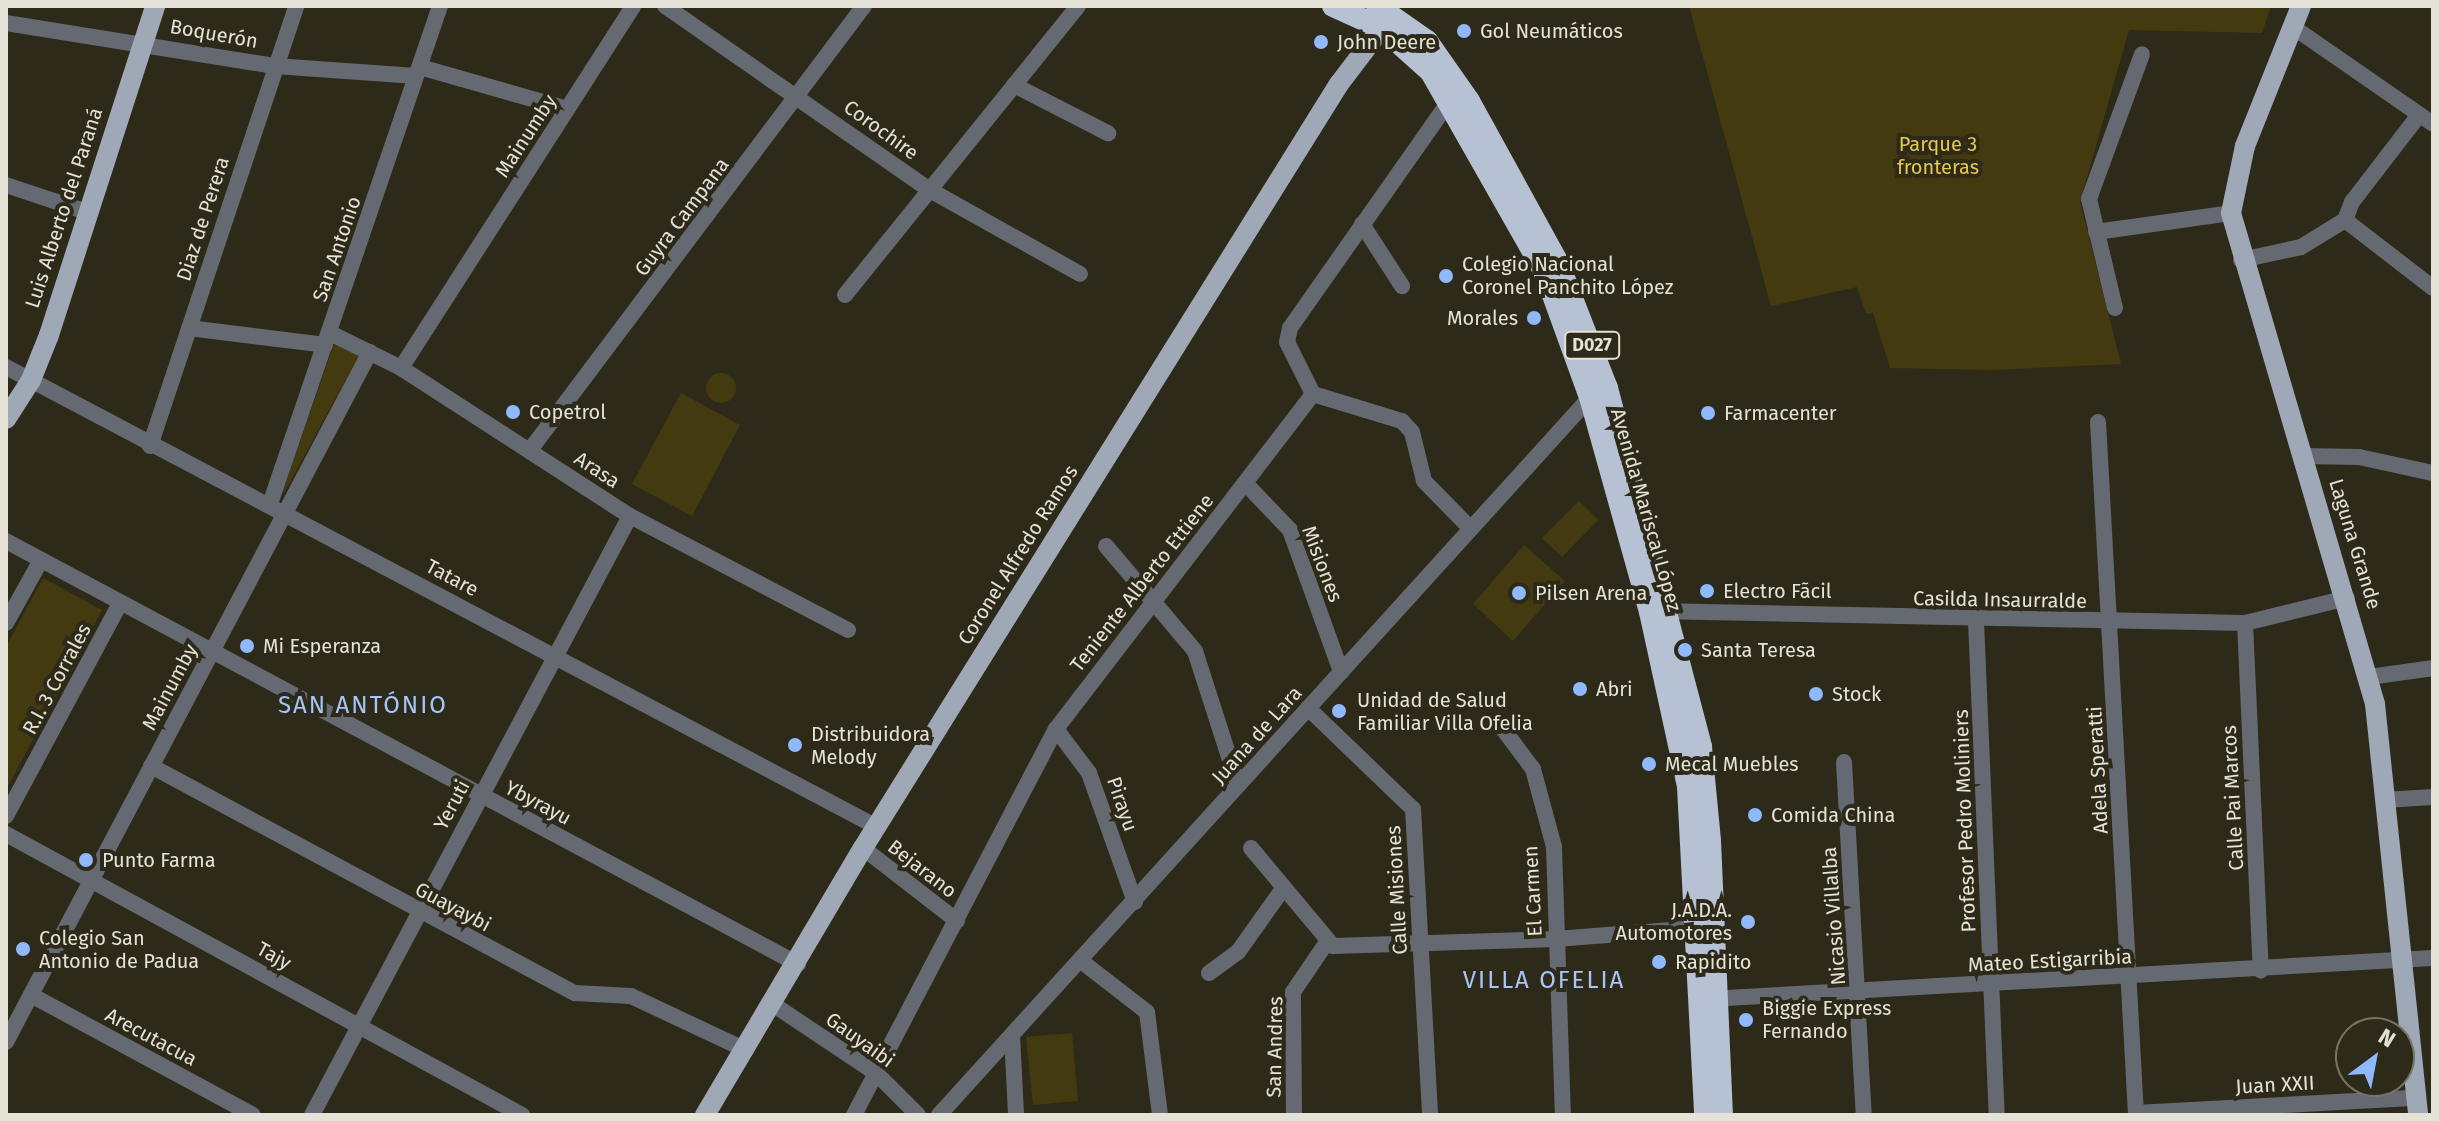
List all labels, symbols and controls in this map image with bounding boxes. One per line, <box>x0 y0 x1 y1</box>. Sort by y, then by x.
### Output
street label: Boquerón <box>168 14 260 54</box>
place label: Gol Neumáticos <box>1480 19 1623 43</box>
marker: Gol Neumáticos <box>1455 22 1473 40</box>
place label: John Deere <box>1337 30 1436 54</box>
marker: John Deere <box>1312 33 1330 51</box>
street label: Mainumby <box>490 90 562 182</box>
street label: Corochire <box>839 95 923 165</box>
street label: Luis Alberto del Paraná <box>20 105 108 311</box>
park label: Parque 3 fronteras <box>1897 133 1979 180</box>
street label: Guyra Campana <box>630 153 734 281</box>
street label: Diaz de Perera <box>172 154 234 284</box>
street label: San Antonio <box>308 193 366 305</box>
place label: Colegio Nacional Coronel Panchito López <box>1462 252 1674 299</box>
marker: Colegio Nacional Coronel Panchito López <box>1437 267 1455 285</box>
place label: Morales <box>1447 306 1518 330</box>
marker: Morales <box>1525 309 1543 327</box>
road number: D027 <box>1564 331 1620 359</box>
place label: Copetrol <box>529 400 606 424</box>
place label: Farmacenter <box>1724 401 1837 425</box>
marker: Copetrol <box>504 403 522 421</box>
marker: Farmacenter <box>1699 404 1717 422</box>
street label: Avenida Mariscal López <box>1605 406 1687 614</box>
street label: Arasa <box>570 447 624 493</box>
street label: Coronel Alfredo Ramos <box>953 461 1083 649</box>
street label: Laguna Grande <box>2324 476 2386 612</box>
street label: Teniente Alberto Ettiene <box>1065 489 1219 677</box>
street label: Misiones <box>1296 522 1348 606</box>
street label: Tatare <box>422 554 482 602</box>
place label: Electro Fãcil <box>1723 579 1832 603</box>
place label: Pilsen Arena <box>1535 581 1647 605</box>
marker: Electro Fãcil <box>1698 582 1716 600</box>
marker: Pilsen Arena <box>1510 584 1528 602</box>
street label: Casilda Insaurralde <box>1913 586 2087 614</box>
street label: R.I. 3 Corrales <box>18 619 96 739</box>
place label: Mi Esperanza <box>263 634 381 658</box>
marker: Mi Esperanza <box>238 637 256 655</box>
place label: Santa Teresa <box>1701 638 1816 662</box>
street label: Mainumby <box>137 640 203 734</box>
marker: Santa Teresa <box>1676 641 1694 659</box>
place label: Abri <box>1596 677 1633 701</box>
marker: Abri <box>1571 680 1589 698</box>
street label: Juana de Lara <box>1207 681 1307 789</box>
place label: Stock <box>1832 682 1881 706</box>
marker: Stock <box>1807 685 1825 703</box>
place label: Unidad de Salud Familiar Villa Ofelia <box>1357 688 1533 735</box>
district label: SAN ANTÓNIO <box>278 692 448 720</box>
marker: Unidad de Salud Familiar Villa Ofelia <box>1328 700 1350 722</box>
street label: Adela Speratti <box>2083 705 2113 835</box>
street label: Profesor Pedro Moliniers <box>1949 709 1981 933</box>
place label: Distribuidora Melody <box>811 722 930 769</box>
street label: Calle Pai Marcos <box>2217 725 2249 871</box>
marker: Distribuidora Melody <box>786 736 804 754</box>
place label: Mecal Muebles <box>1665 752 1799 776</box>
marker: Mecal Muebles <box>1640 755 1658 773</box>
street label: Pirayu <box>1101 773 1143 835</box>
street label: Yeruti <box>429 776 475 834</box>
street label: Ybyrayu <box>501 776 575 830</box>
place label: Comida China <box>1771 803 1895 827</box>
marker: Comida China <box>1746 806 1764 824</box>
street label: Calle Misiones <box>1382 825 1412 955</box>
street label: Bejarano <box>883 835 961 903</box>
street label: El Carmen <box>1519 845 1547 937</box>
street label: Nicasio Villalba <box>1817 846 1851 986</box>
place label: Punto Farma <box>102 848 216 872</box>
marker: Punto Farma <box>77 851 95 869</box>
street label: Guayaybi <box>411 877 495 937</box>
place label: J.A.D.A. Automotores <box>1616 898 1732 945</box>
marker: J.A.D.A. Automotores <box>1739 913 1757 931</box>
place label: Colegio San Antonio de Padua <box>39 926 199 973</box>
street label: Tajy <box>253 937 295 975</box>
marker: Colegio San Antonio de Padua <box>14 940 32 958</box>
street label: Mateo Estigarribia <box>1967 945 2133 977</box>
place label: Rapidito <box>1675 950 1751 974</box>
marker: Rapidito <box>1650 953 1668 971</box>
district label: VILLA OFELIA <box>1463 967 1625 995</box>
street label: San Andres <box>1262 996 1288 1098</box>
place label: Biggie Express Fernando <box>1762 996 1891 1043</box>
street label: Arecutacua <box>101 1003 201 1071</box>
street label: Gauyaibi <box>821 1007 899 1073</box>
marker: Biggie Express Fernando <box>1737 1011 1755 1029</box>
north arrow <box>2335 1017 2415 1097</box>
text: N <box>2374 1023 2400 1053</box>
street label: Juan XXII <box>2235 1071 2315 1099</box>

